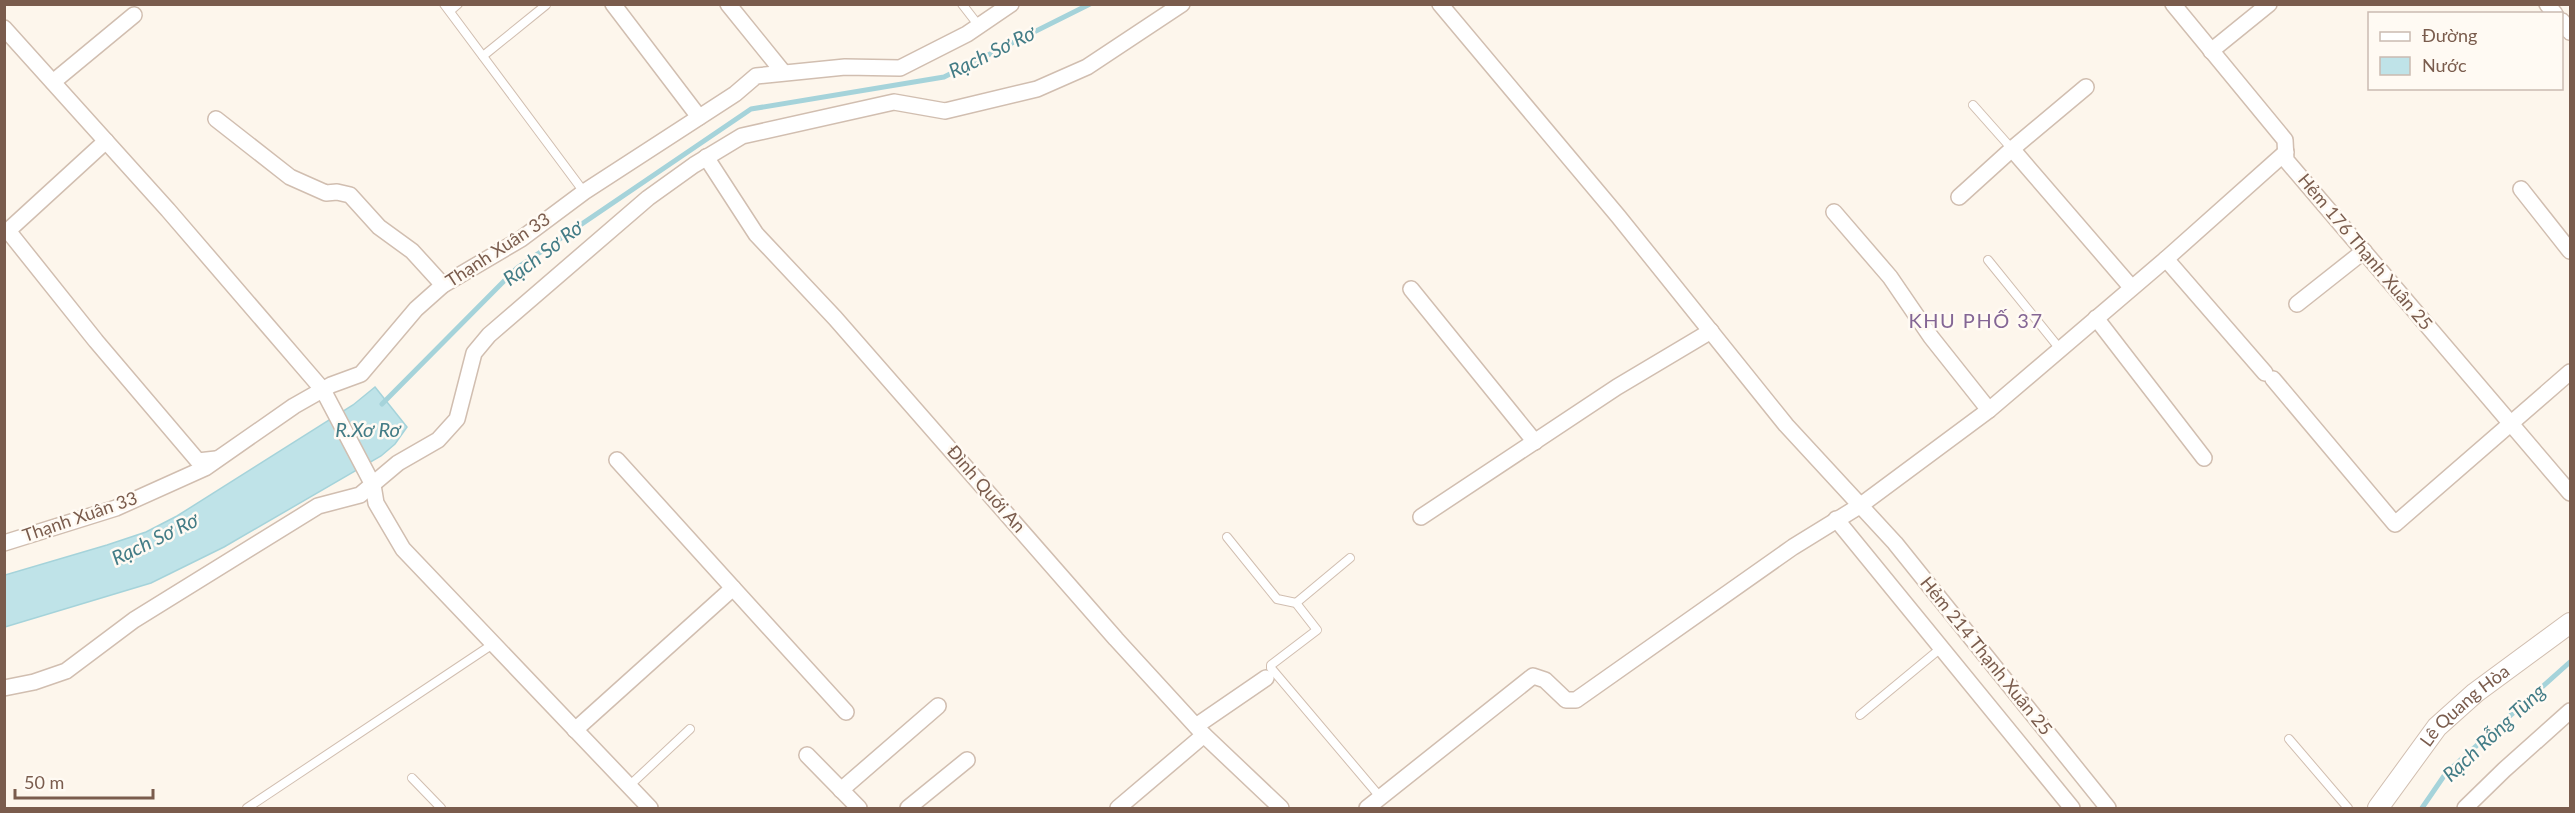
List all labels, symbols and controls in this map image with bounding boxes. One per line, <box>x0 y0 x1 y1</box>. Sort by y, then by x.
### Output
legend <box>2368 12 2563 90</box>
water label: Rạch Sơ Rơ <box>944 19 1040 82</box>
text: Đường <box>2422 24 2477 46</box>
text: Nước <box>2422 54 2467 76</box>
street label: Hẻm 176 Thạnh Xuân 25 <box>2294 169 2438 334</box>
street label: Thạnh Xuân 33 <box>441 207 554 291</box>
water label: Rạch Sơ Rơ <box>498 214 588 290</box>
district label: KHU PHỐ 37 <box>1909 308 2043 332</box>
water label: R.Xơ Rơ <box>335 417 402 441</box>
street label: Đình Quới An <box>943 440 1031 537</box>
street label: Thạnh Xuân 33 <box>19 486 140 546</box>
water label: Rạch Sơ Rơ <box>107 506 203 569</box>
street label: Hẻm 214 Thạnh Xuân 25 <box>1916 572 2057 739</box>
street label: Lê Quang Hòa <box>2415 660 2513 750</box>
water label: Rạch Rỗng Tùng <box>2437 678 2550 786</box>
scale bar <box>15 762 153 800</box>
text: 50 m <box>24 771 64 793</box>

